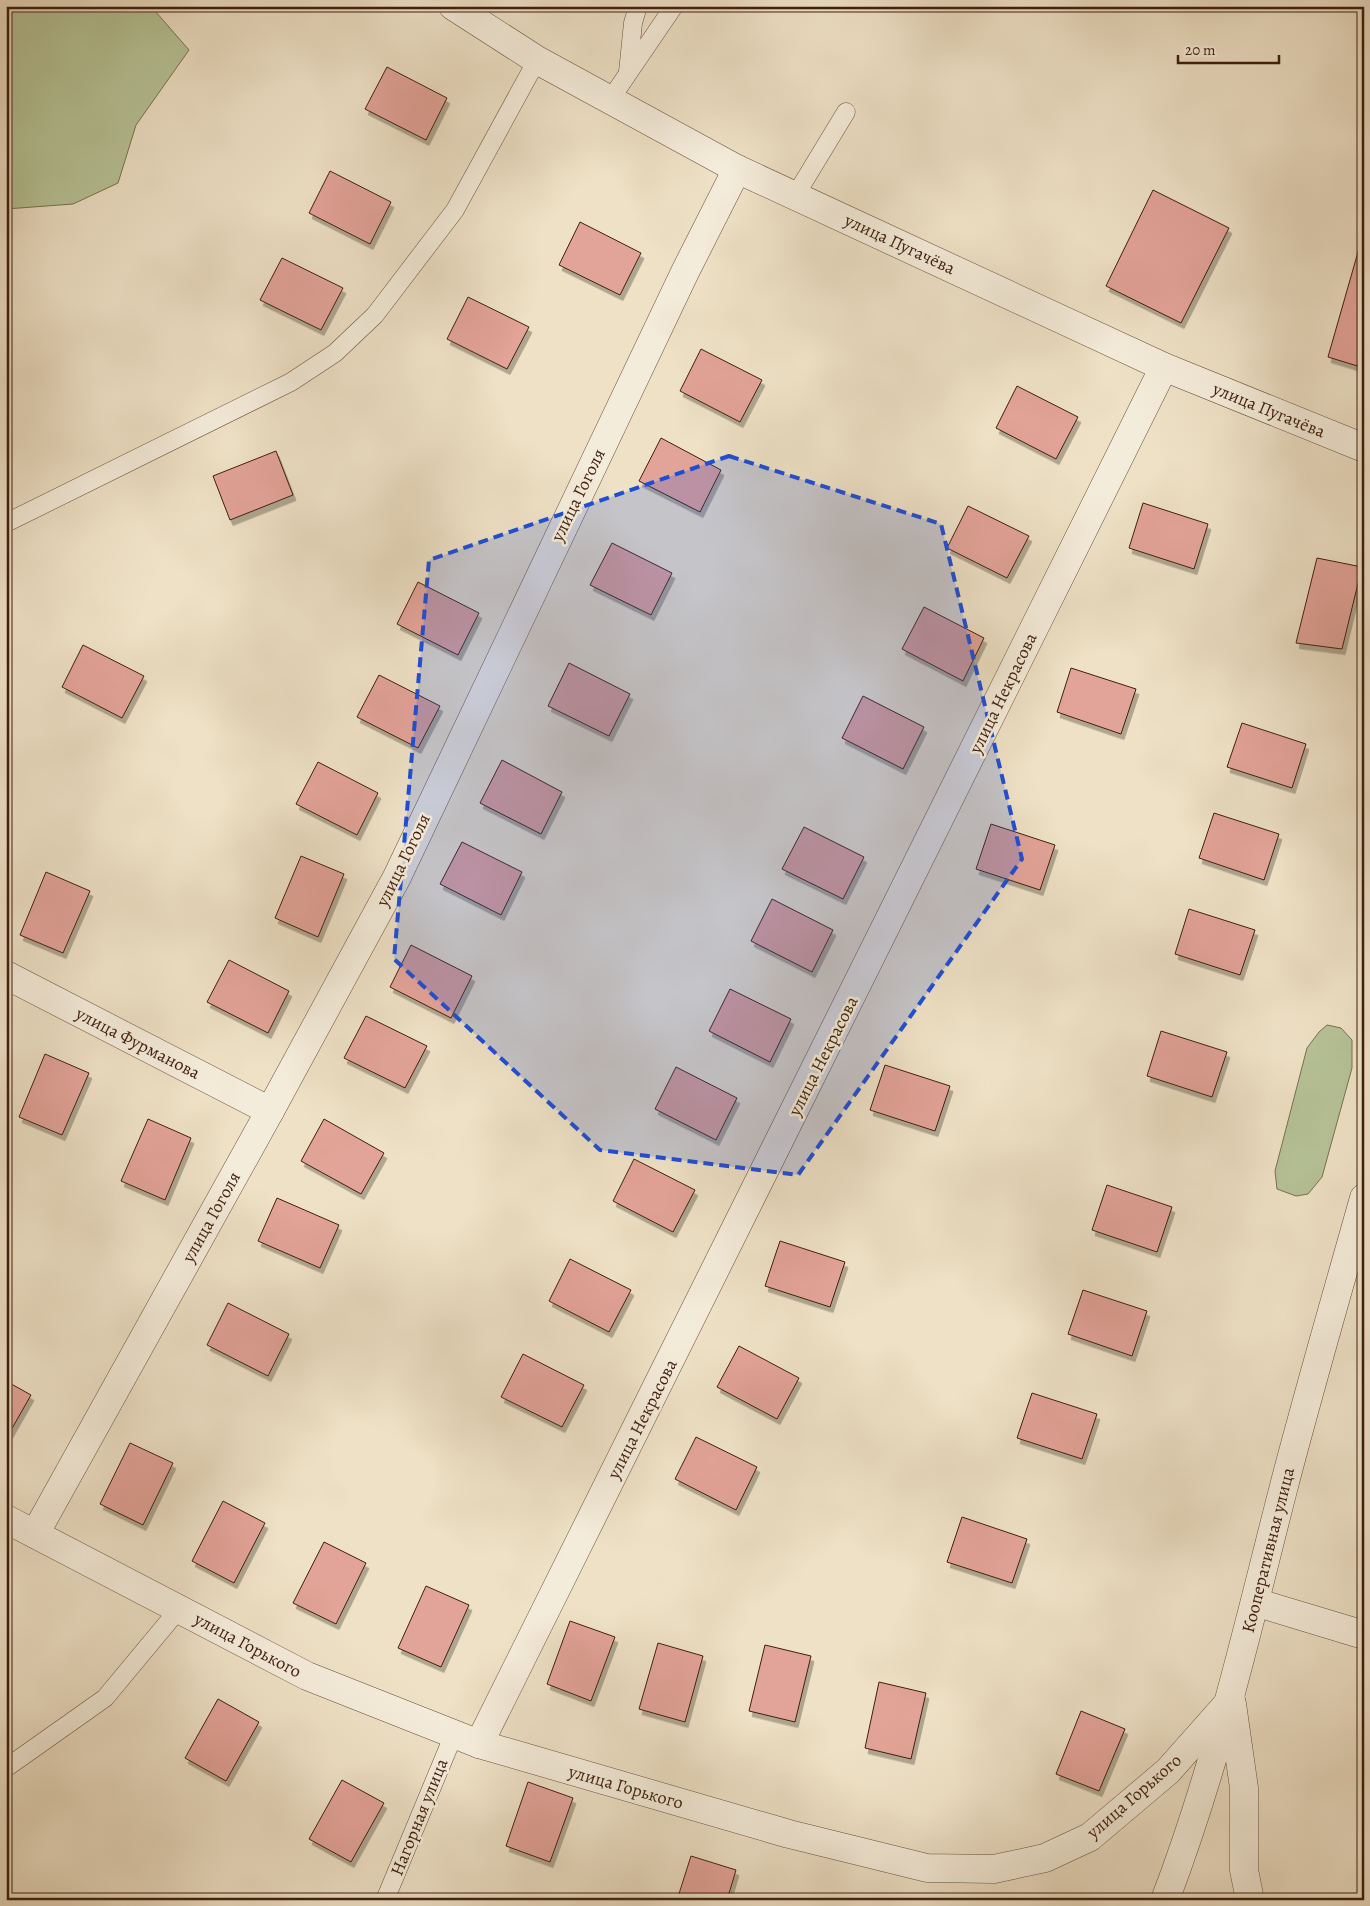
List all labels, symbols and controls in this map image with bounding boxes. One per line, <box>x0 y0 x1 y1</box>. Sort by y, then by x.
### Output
scale bar <box>1178 32 1279 64</box>
text: 20 m <box>1185 40 1216 60</box>
street label: улица Пугачёва <box>840 207 960 280</box>
street label: улица Пугачёва <box>1208 376 1329 444</box>
street label: улица Гоголя <box>545 445 611 546</box>
street label: улица Некрасова <box>963 628 1043 758</box>
street label: улица Гоголя <box>370 810 436 911</box>
street label: улица Некрасова <box>782 991 864 1121</box>
street label: улица Фурманова <box>71 1001 205 1085</box>
street label: улица Гоголя <box>176 1167 246 1268</box>
street label: улица Некрасова <box>601 1354 683 1484</box>
street label: Кооперативная улица <box>1236 1464 1300 1635</box>
street label: улица Горького <box>189 1606 306 1683</box>
street label: улица Горького <box>1081 1748 1187 1845</box>
street label: Нагорная улица <box>385 1754 454 1879</box>
street label: улица Горького <box>565 1759 686 1815</box>

